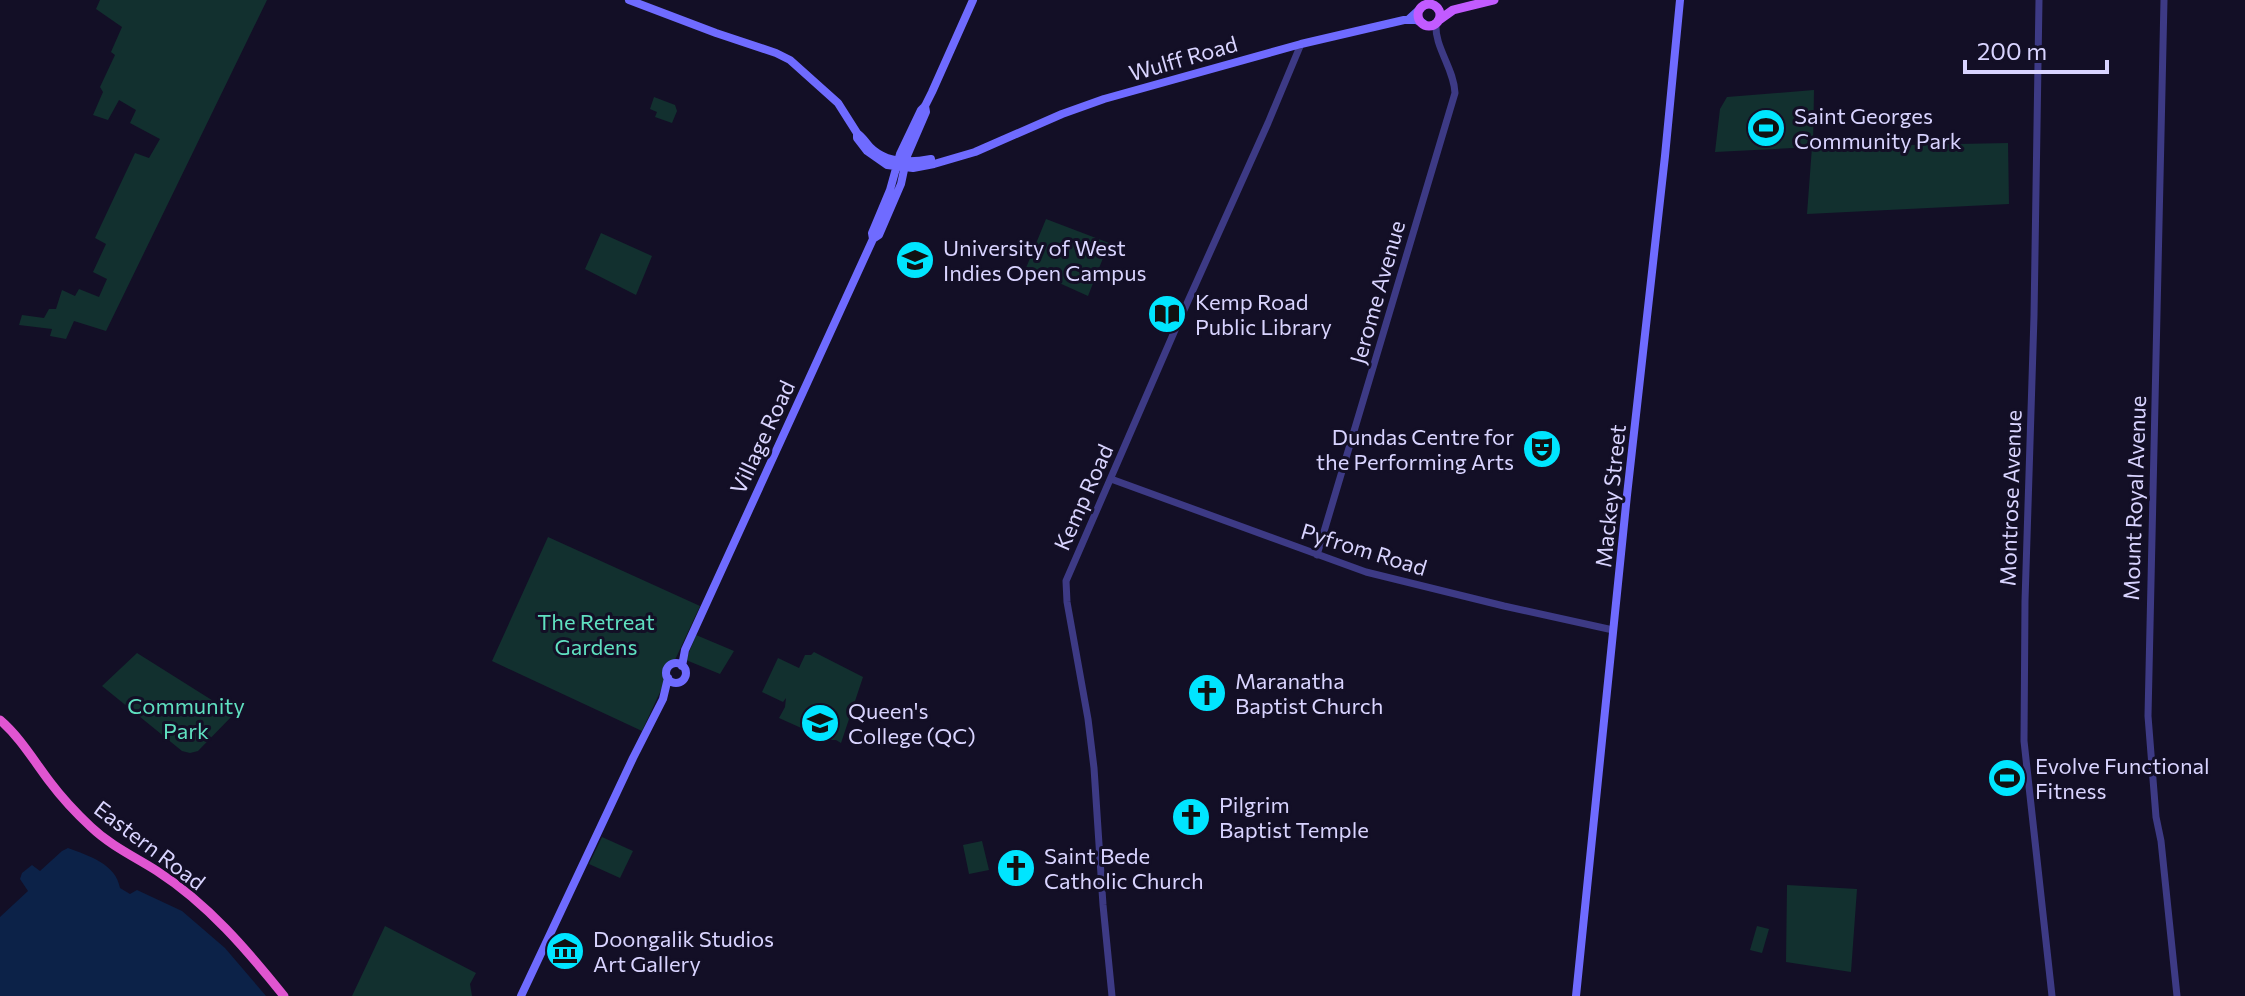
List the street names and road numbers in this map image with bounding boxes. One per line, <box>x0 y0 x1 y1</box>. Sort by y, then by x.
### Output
street label: Wulff Road <box>1126 30 1240 86</box>
street label: Jerome Avenue <box>1344 217 1410 367</box>
street label: Village Road <box>724 376 800 498</box>
street label: Mount Royal Avenue <box>2117 395 2151 601</box>
street label: Montrose Avenue <box>1993 409 2027 587</box>
street label: Mackey Street <box>1589 423 1631 569</box>
street label: Kemp Road <box>1048 440 1118 554</box>
street label: Pyfrom Road <box>1298 517 1430 581</box>
street label: Eastern Road <box>89 795 211 895</box>

